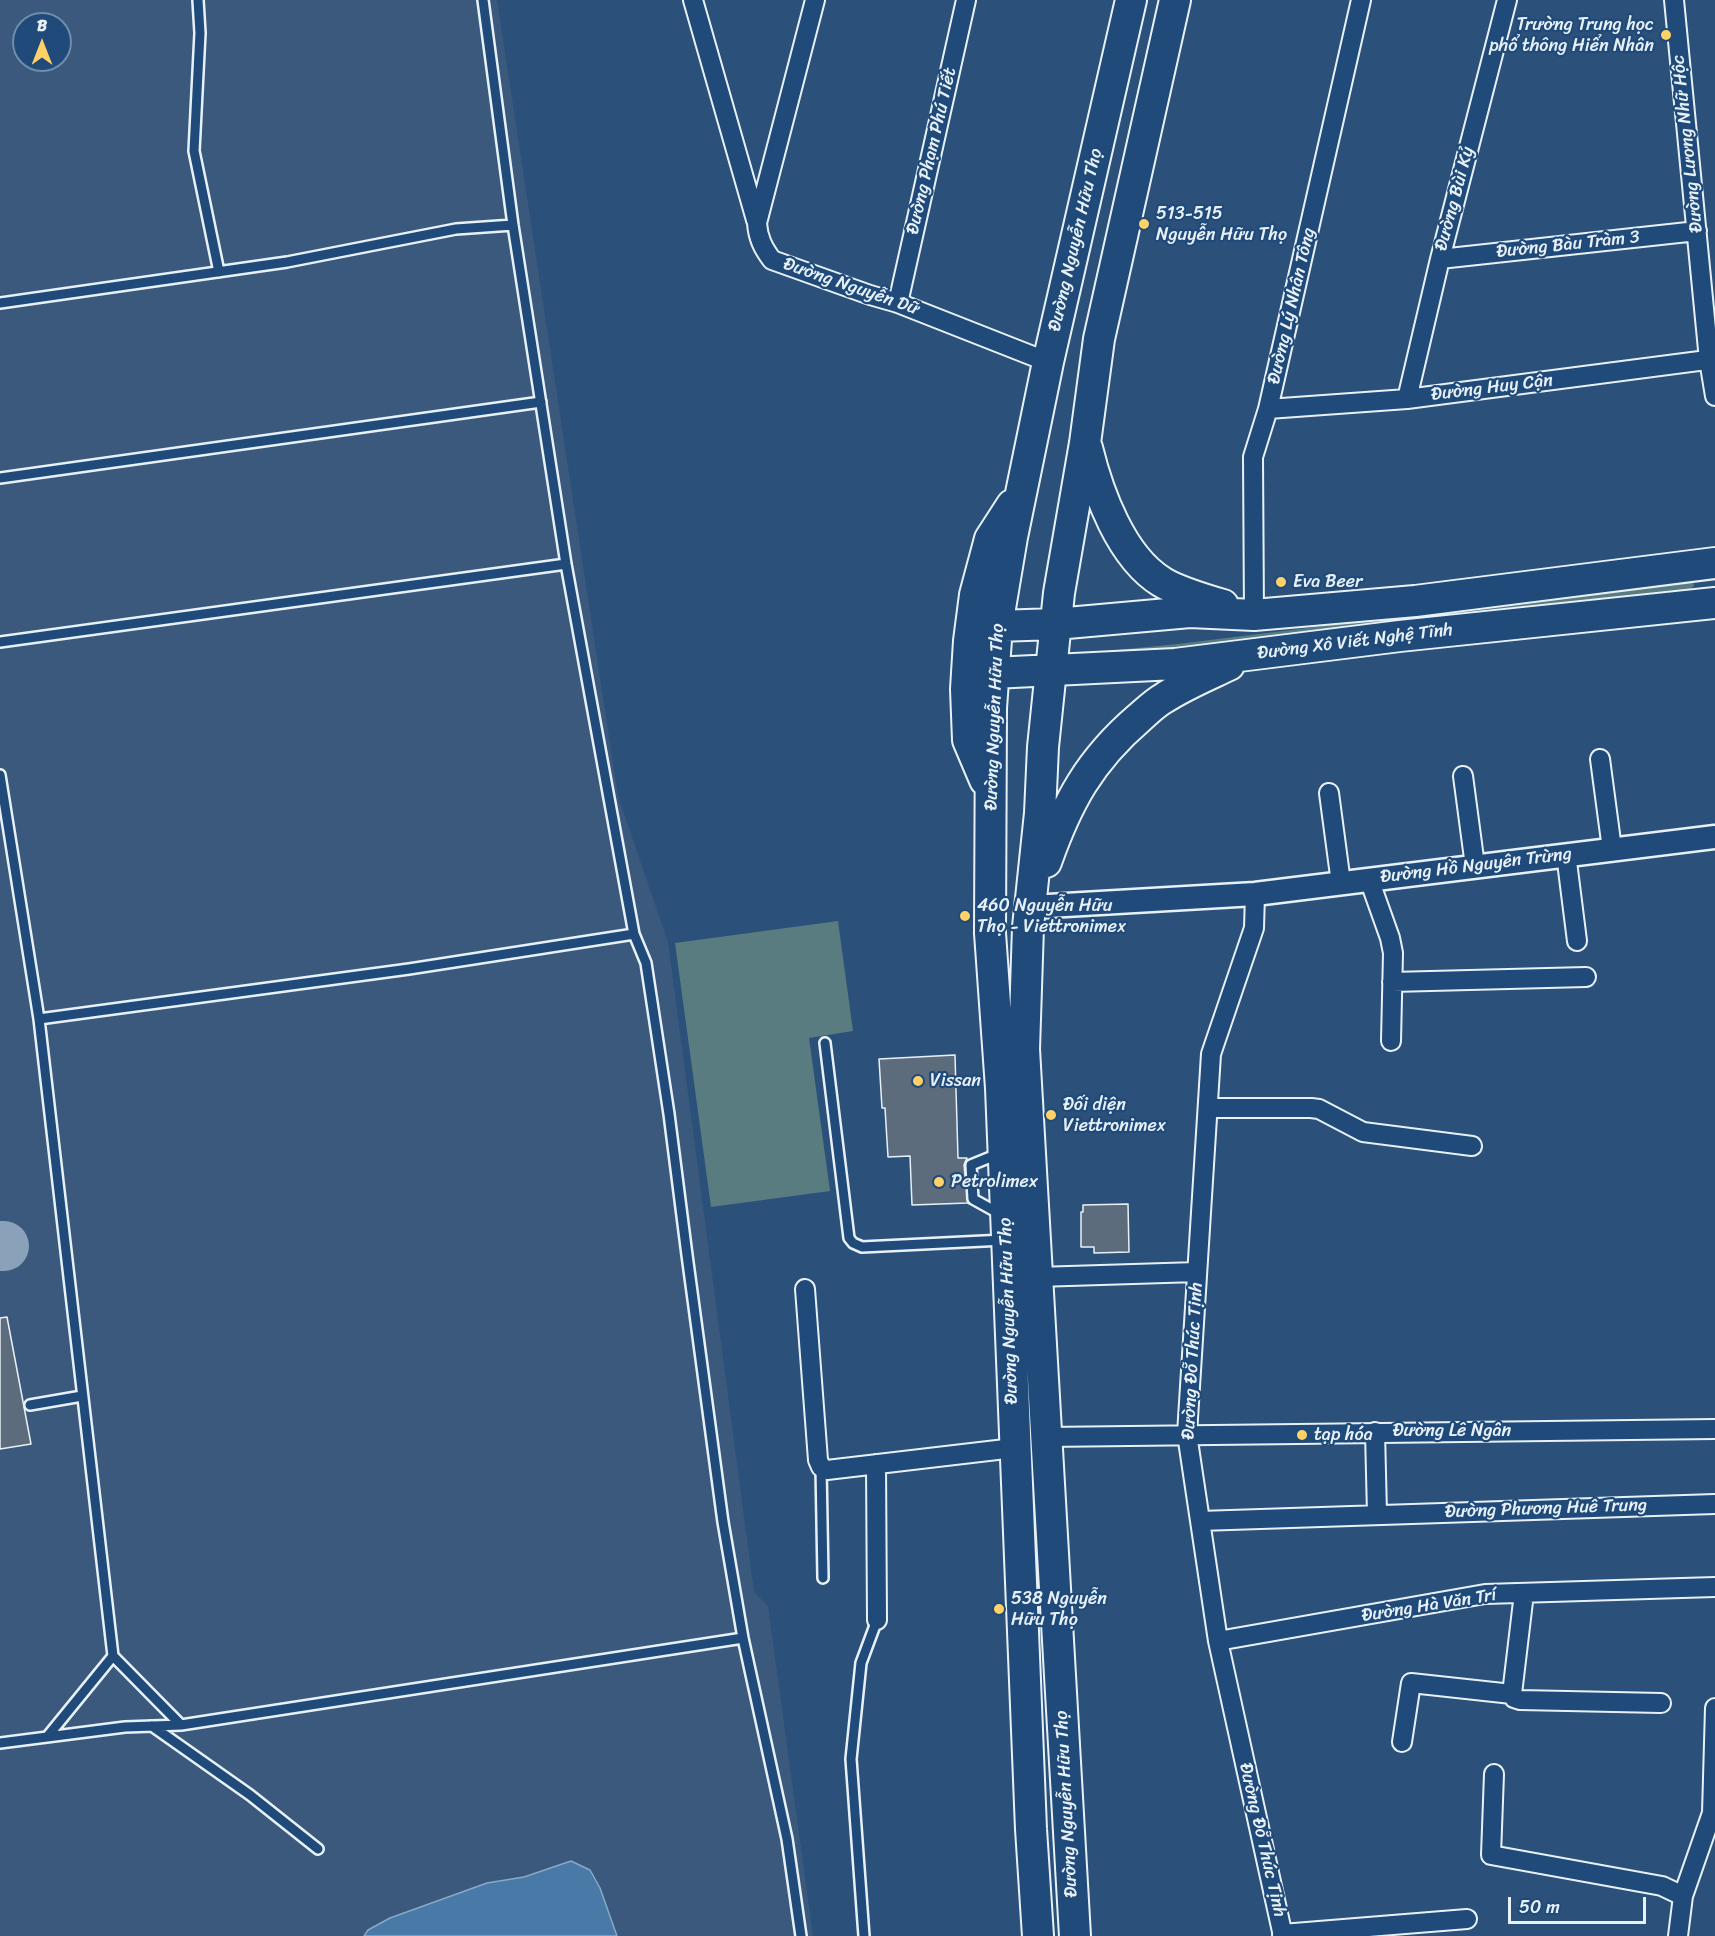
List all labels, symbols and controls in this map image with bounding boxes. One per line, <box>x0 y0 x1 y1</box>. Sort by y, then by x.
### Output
text: B <box>37 11 47 40</box>
north arrow <box>12 12 72 72</box>
place label: Trường Trung học phổ thông Hiển Nhân <box>1489 14 1654 57</box>
marker: Trường Trung học phổ thông Hiển Nhân <box>1659 28 1673 42</box>
street label: Đường Lương Nhữ Hộc <box>1668 54 1708 234</box>
street label: Đường Phạm Phú Tiết <box>902 65 962 237</box>
street label: Đường Bùi Kỷ <box>1431 145 1479 253</box>
street label: Đường Nguyễn Hữu Thọ <box>1044 146 1108 334</box>
place label: 513-515 Nguyễn Hữu Thọ <box>1156 203 1287 246</box>
marker: 513-515 Nguyễn Hữu Thọ <box>1137 217 1151 231</box>
street label: Đường Lý Nhân Tông <box>1263 226 1321 386</box>
street label: Đường Bàu Tràm 3 <box>1495 227 1641 263</box>
street label: Đường Nguyễn Dữ <box>780 254 922 320</box>
street label: Đường Huy Cận <box>1430 370 1554 406</box>
place label: Eva Beer <box>1293 571 1362 593</box>
marker: Eva Beer <box>1274 575 1288 589</box>
street label: Đường Xô Viết Nghệ Tĩnh <box>1256 619 1454 665</box>
street label: Đường Nguyễn Hữu Thọ <box>981 623 1009 811</box>
street label: Đường Hồ Nguyên Trừng <box>1379 844 1573 888</box>
place label: 460 Nguyễn Hữu Thọ - Viettronimex <box>977 895 1126 938</box>
marker: 460 Nguyễn Hữu Thọ - Viettronimex <box>958 909 972 923</box>
place label: Vissan <box>930 1070 981 1092</box>
marker: Vissan <box>911 1074 925 1088</box>
place label: Đối diện Viettronimex <box>1063 1094 1166 1136</box>
marker: Đối diện Viettronimex <box>1044 1108 1058 1122</box>
place label: Petrolimex <box>951 1171 1038 1193</box>
marker: Petrolimex <box>932 1175 946 1189</box>
street label: Đường Nguyễn Hữu Thọ <box>995 1217 1023 1405</box>
street label: Đường Đỗ Thúc Tịnh <box>1178 1282 1208 1440</box>
street label: Đường Lê Ngân <box>1393 1420 1511 1442</box>
place label: tạp hóa <box>1314 1424 1373 1446</box>
marker: tạp hóa <box>1295 1428 1309 1442</box>
street label: Đường Phương Huê Trung <box>1445 1495 1647 1523</box>
street label: Đường Hà Văn Trí <box>1360 1585 1498 1627</box>
place label: 538 Nguyễn Hữu Thọ <box>1011 1588 1107 1630</box>
marker: 538 Nguyễn Hữu Thọ <box>992 1602 1006 1616</box>
street label: Đường Nguyễn Hữu Thọ <box>1051 1710 1083 1898</box>
street label: Đường Đỗ Thúc Tịnh <box>1234 1761 1290 1919</box>
scale bar <box>1511 1885 1649 1923</box>
text: 50 m <box>1519 1891 1560 1923</box>

